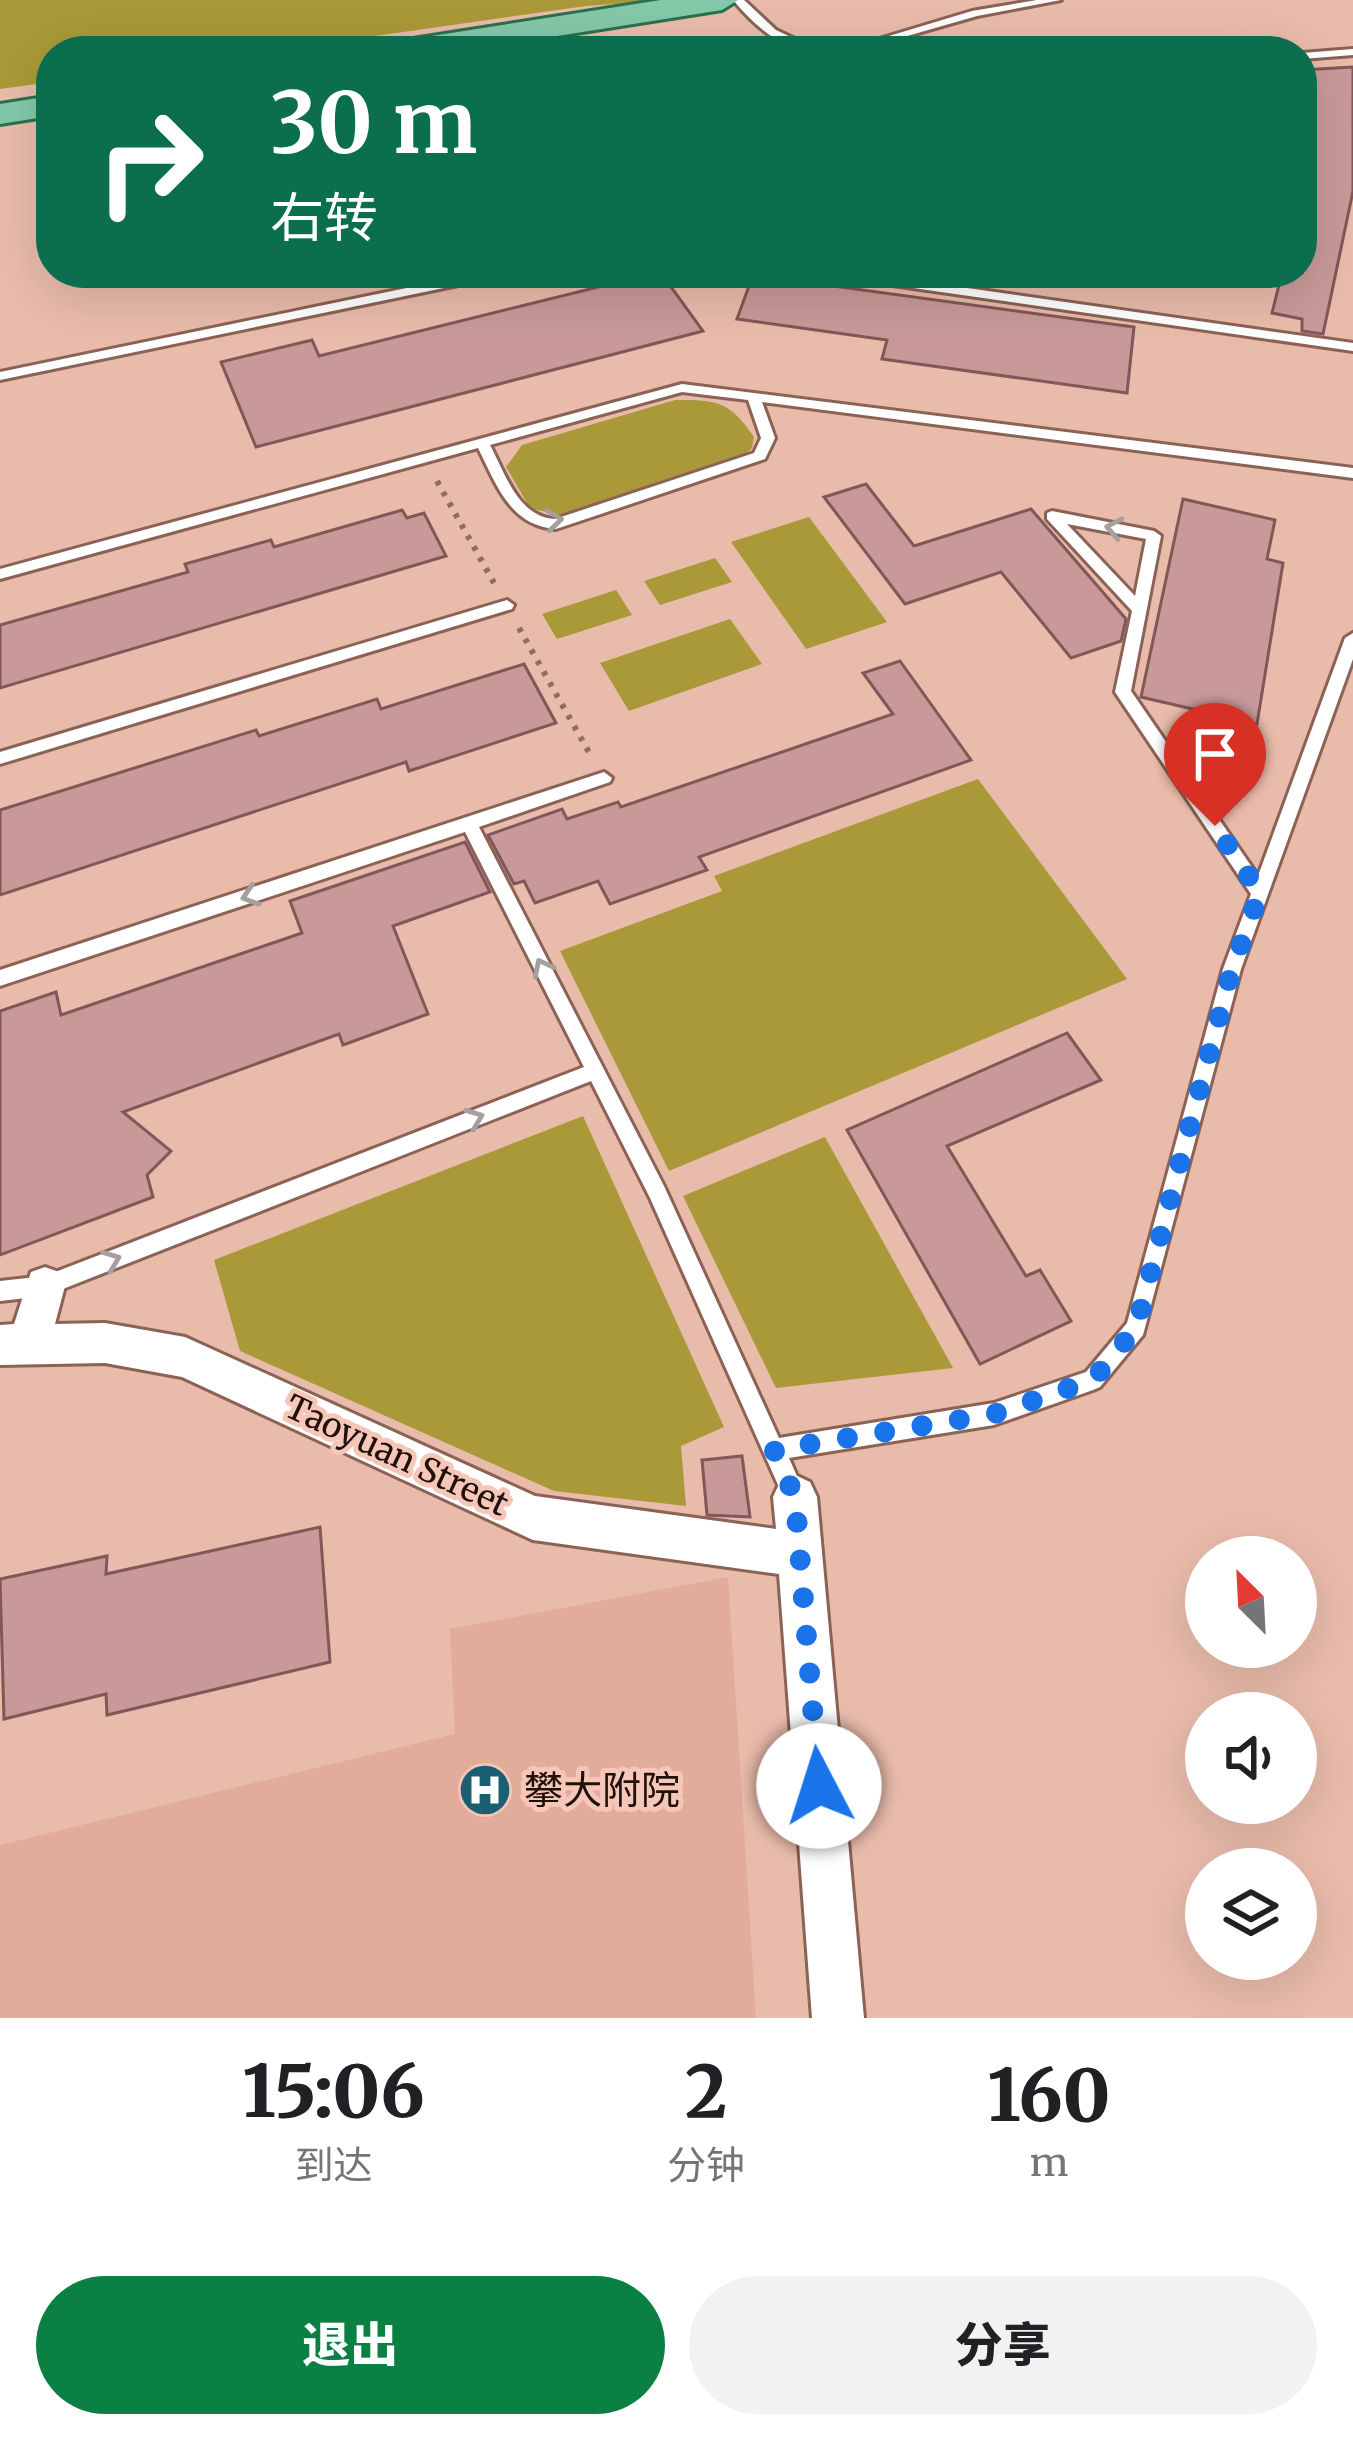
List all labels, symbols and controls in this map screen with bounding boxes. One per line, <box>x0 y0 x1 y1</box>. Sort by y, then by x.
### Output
text: 30 m <box>270 70 477 176</box>
icon: right <box>72 84 228 240</box>
text: 右转 <box>270 184 378 252</box>
one-way arrow <box>544 508 564 534</box>
one-way arrow <box>1105 516 1125 542</box>
pin <box>1164 703 1266 826</box>
icon: arrive <box>1182 721 1248 787</box>
one-way arrow <box>241 881 262 906</box>
one-way arrow <box>532 958 556 979</box>
one-way arrow <box>463 1108 484 1132</box>
one-way arrow <box>100 1250 121 1274</box>
street label: Taoyuan Street <box>279 1386 515 1525</box>
north arrow <box>1185 1536 1317 1668</box>
map controls <box>1185 1536 1317 1980</box>
button: sound <box>1185 1692 1317 1824</box>
position arrow <box>756 1723 882 1849</box>
hospital icon: 攀大附院 <box>457 1762 513 1818</box>
place label: 攀大附院 <box>524 1766 680 1815</box>
button: layers <box>1185 1848 1317 1980</box>
text: 15:06 <box>242 2046 425 2137</box>
text: 2 <box>685 2046 727 2137</box>
text: 160 <box>987 2050 1111 2141</box>
text: m <box>1030 2138 1068 2187</box>
text: 到达 <box>295 2141 373 2190</box>
text: 分钟 <box>667 2141 745 2190</box>
button: 退出 <box>36 2276 665 2414</box>
button: 分享 <box>689 2276 1317 2414</box>

